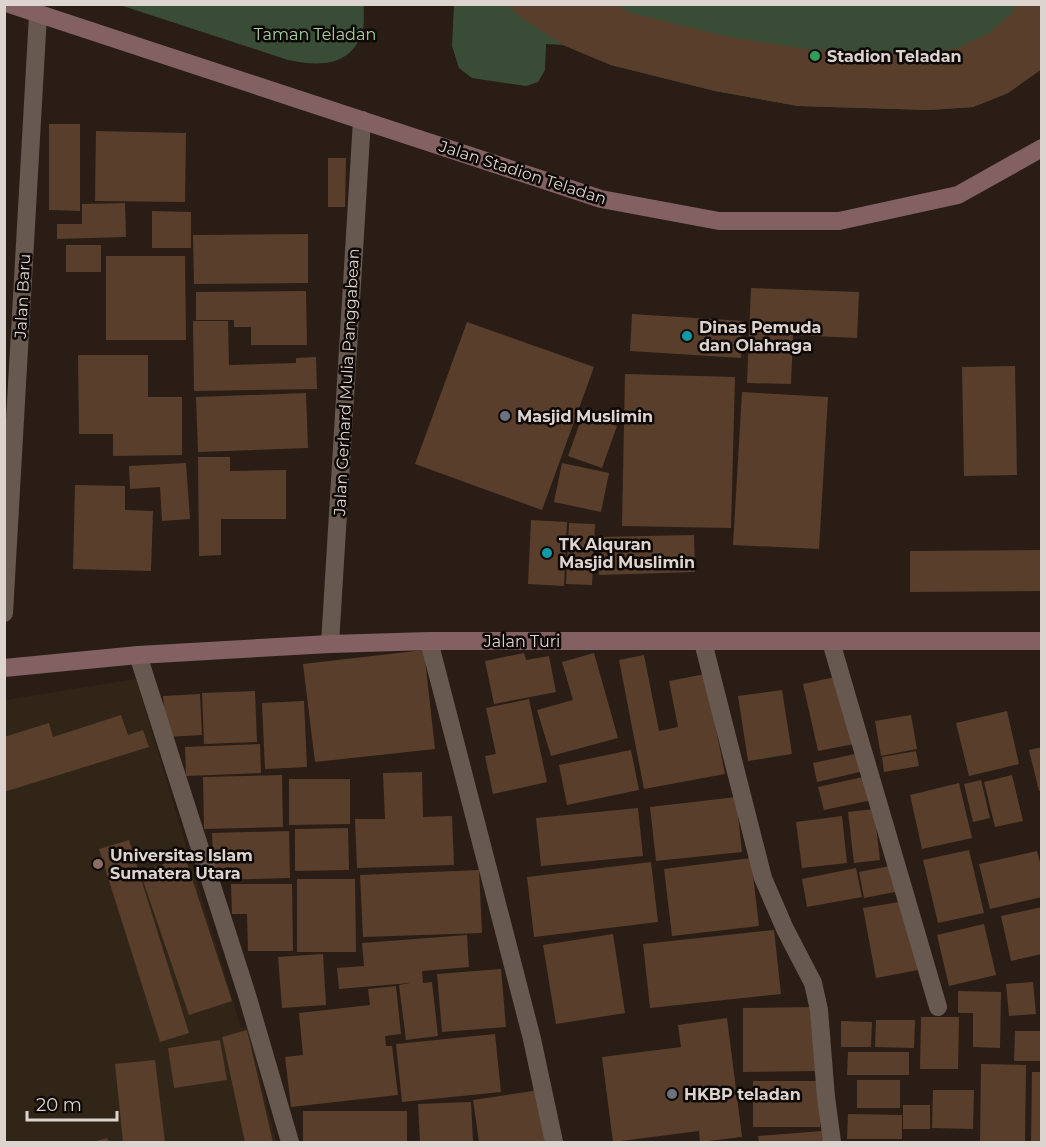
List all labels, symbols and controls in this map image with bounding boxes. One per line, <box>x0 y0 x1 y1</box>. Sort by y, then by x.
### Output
park label: Taman Teladan <box>254 25 376 44</box>
place label: Stadion Teladan <box>827 47 962 66</box>
marker: Stadion Teladan <box>808 49 822 63</box>
street label: Jalan Stadion Teladan <box>436 136 609 209</box>
street label: Jalan Gerhard Mulia Panggabean <box>330 248 363 517</box>
street label: Jalan Baru <box>11 253 34 340</box>
place label: Dinas Pemuda dan Olahraga <box>699 318 821 355</box>
marker: Dinas Pemuda dan Olahraga <box>680 329 694 343</box>
place label: Masjid Muslimin <box>517 407 653 426</box>
marker: Masjid Muslimin <box>498 409 512 423</box>
place label: TK Alquran Masjid Muslimin <box>559 535 695 572</box>
marker: TK Alquran Masjid Muslimin <box>540 546 554 560</box>
street label: Jalan Turi <box>483 632 560 651</box>
place label: Universitas Islam Sumatera Utara <box>110 846 253 883</box>
marker: Universitas Islam Sumatera Utara <box>91 857 105 871</box>
scale bar <box>27 1084 117 1122</box>
place label: HKBP teladan <box>684 1085 801 1104</box>
marker: HKBP teladan <box>665 1087 679 1101</box>
text: 20 m <box>36 1094 82 1116</box>

